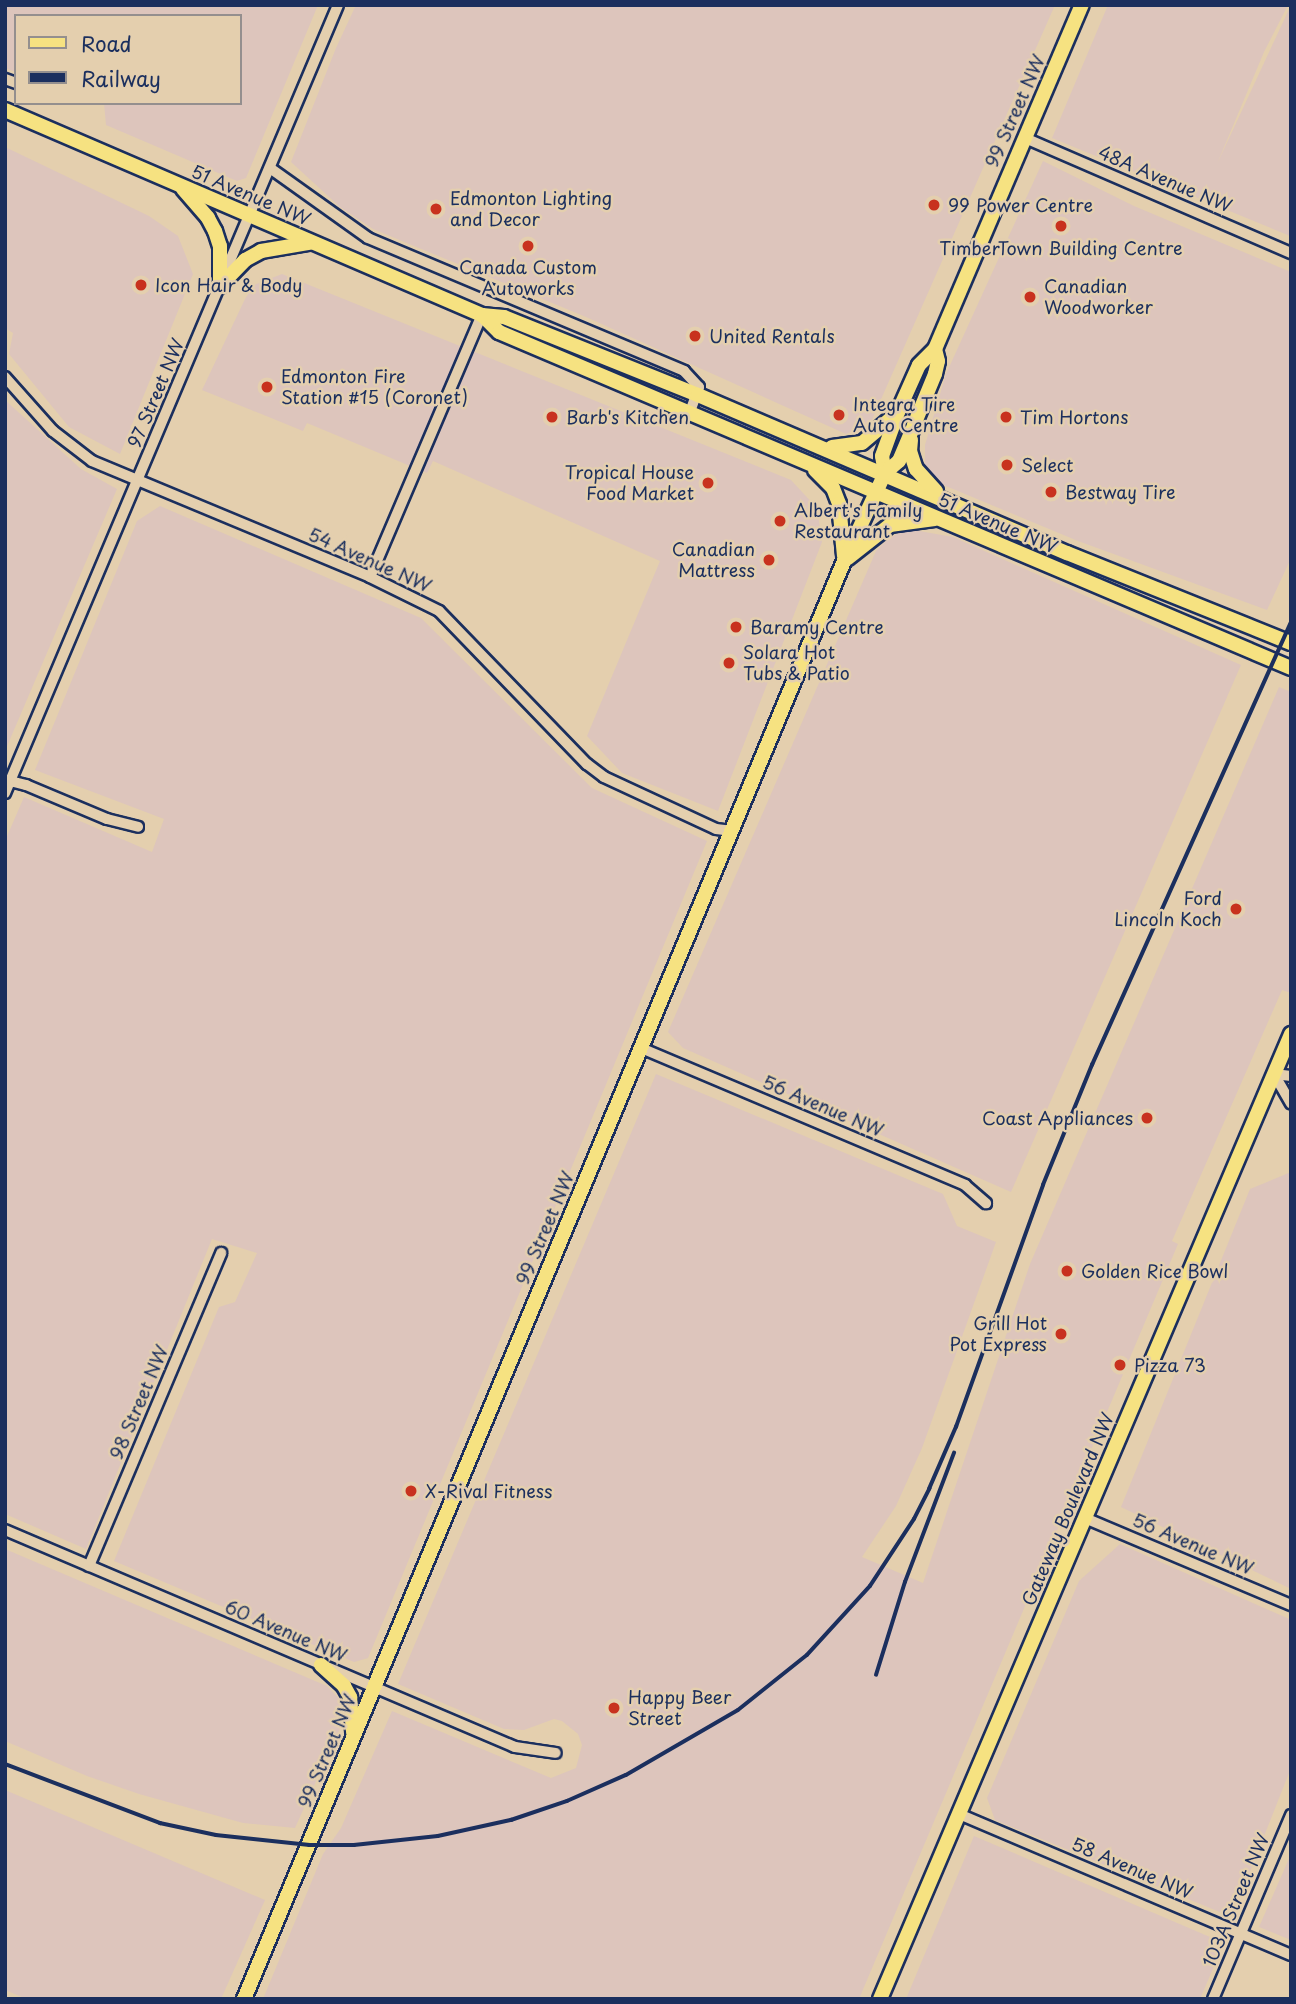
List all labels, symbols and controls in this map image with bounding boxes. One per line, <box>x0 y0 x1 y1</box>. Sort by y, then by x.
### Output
legend <box>14 14 242 105</box>
text: Road <box>81 27 132 59</box>
street label: 99 Street NW <box>981 52 1049 170</box>
text: Railway <box>81 62 161 94</box>
street label: 48A Avenue NW <box>1095 141 1235 217</box>
street label: 51 Avenue NW <box>189 161 313 229</box>
place label: Edmonton Lighting and Decor <box>450 188 612 230</box>
place label: 99 Power Centre <box>948 194 1093 216</box>
marker: 99 Power Centre <box>926 197 942 213</box>
marker: Edmonton Lighting and Decor <box>428 201 444 217</box>
marker: TimberTown Building Centre <box>1053 218 1069 234</box>
place label: TimberTown Building Centre <box>939 237 1183 259</box>
marker: Canada Custom Autoworks <box>520 238 536 254</box>
place label: Canada Custom Autoworks <box>459 257 597 300</box>
place label: Icon Hair & Body <box>155 274 303 296</box>
place label: Canadian Woodworker <box>1044 276 1153 318</box>
marker: Icon Hair & Body <box>133 277 149 293</box>
marker: Canadian Woodworker <box>1022 289 1038 305</box>
place label: United Rentals <box>709 325 837 347</box>
marker: United Rentals <box>687 328 703 344</box>
street label: 97 Street NW <box>123 334 189 452</box>
place label: Edmonton Fire Station #15 (Coronet) <box>281 366 469 408</box>
marker: Edmonton Fire Station #15 (Coronet) <box>259 379 275 395</box>
place label: Integra Tire Auto Centre <box>853 394 960 436</box>
place label: Barb's Kitchen <box>566 406 690 428</box>
place label: Tim Hortons <box>1020 406 1128 428</box>
marker: Integra Tire Auto Centre <box>831 407 847 423</box>
marker: Barb's Kitchen <box>544 409 560 425</box>
marker: Tim Hortons <box>998 409 1014 425</box>
place label: Select <box>1021 454 1073 476</box>
marker: Select <box>999 457 1015 473</box>
place label: Tropical House Food Market <box>565 462 694 504</box>
marker: Tropical House Food Market <box>700 475 716 491</box>
place label: Bestway Tire <box>1065 481 1178 503</box>
marker: Bestway Tire <box>1043 484 1059 500</box>
street label: 51 Avenue NW <box>936 489 1060 557</box>
place label: Albert's Family Restaurant <box>794 500 924 542</box>
marker: Albert's Family Restaurant <box>772 513 788 529</box>
street label: 54 Avenue NW <box>306 524 434 596</box>
place label: Canadian Mattress <box>672 539 755 582</box>
marker: Canadian Mattress <box>761 552 777 568</box>
place label: Baramy Centre <box>750 616 885 638</box>
marker: Baramy Centre <box>728 619 744 635</box>
place label: Solara Hot Tubs & Patio <box>743 642 851 684</box>
marker: Solara Hot Tubs & Patio <box>721 655 737 671</box>
place label: Ford Lincoln Koch <box>1114 888 1222 930</box>
marker: Ford Lincoln Koch <box>1228 901 1244 917</box>
street label: 56 Avenue NW <box>759 1071 887 1141</box>
place label: Coast Appliances <box>982 1107 1133 1129</box>
marker: Coast Appliances <box>1139 1110 1155 1126</box>
street label: 99 Street NW <box>512 1169 578 1287</box>
place label: Golden Rice Bowl <box>1081 1260 1230 1282</box>
marker: Golden Rice Bowl <box>1059 1263 1075 1279</box>
place label: Grill Hot Pot Express <box>947 1313 1047 1356</box>
marker: Grill Hot Pot Express <box>1053 1326 1069 1342</box>
street label: 98 Street NW <box>106 1343 172 1461</box>
place label: Pizza 73 <box>1134 1354 1206 1376</box>
marker: Pizza 73 <box>1112 1357 1128 1373</box>
street label: Gateway Boulevard NW <box>1017 1409 1119 1609</box>
place label: X-Rival Fitness <box>425 1480 553 1502</box>
marker: X-Rival Fitness <box>403 1483 419 1499</box>
street label: 56 Avenue NW <box>1129 1509 1257 1579</box>
street label: 60 Avenue NW <box>221 1595 351 1667</box>
place label: Happy Beer Street <box>628 1687 731 1730</box>
street label: 99 Street NW <box>294 1692 360 1810</box>
marker: Happy Beer Street <box>606 1700 622 1716</box>
street label: 103A Street NW <box>1198 1830 1274 1970</box>
street label: 58 Avenue NW <box>1068 1833 1196 1903</box>

